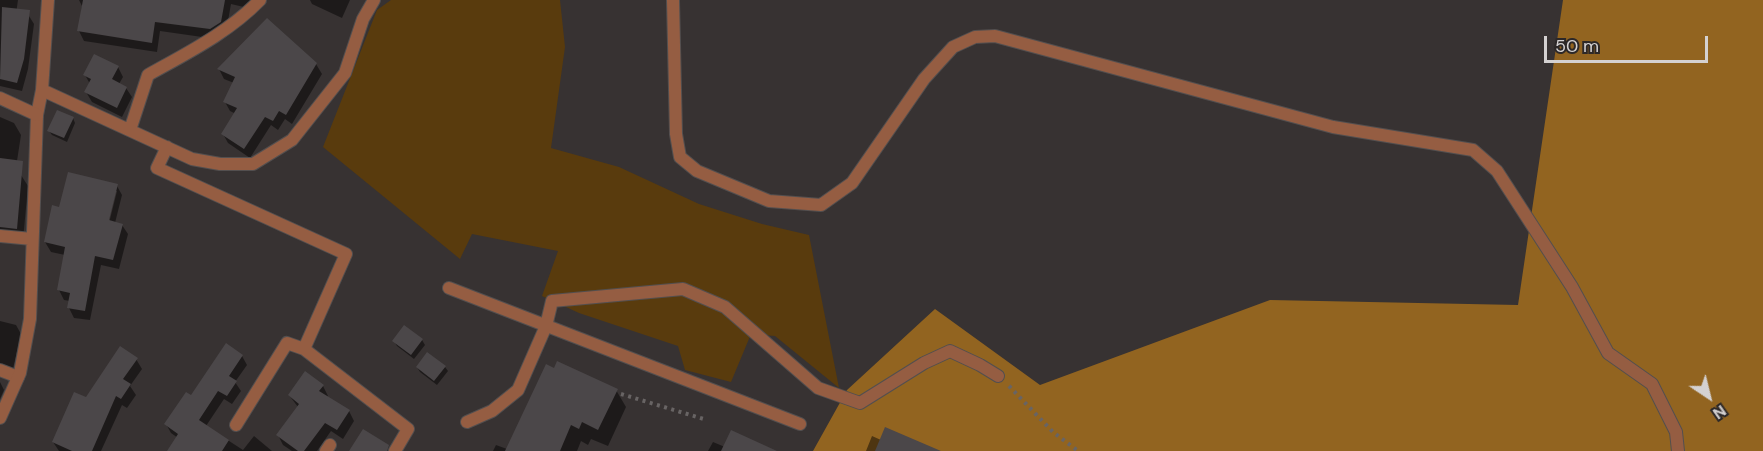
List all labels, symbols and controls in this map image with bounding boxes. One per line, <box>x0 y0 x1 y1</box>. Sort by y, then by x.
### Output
scale bar <box>1547 24 1710 62</box>
text: 50 m <box>1555 34 1599 58</box>
north arrow <box>1679 367 1739 427</box>
text: N <box>1709 400 1730 424</box>

